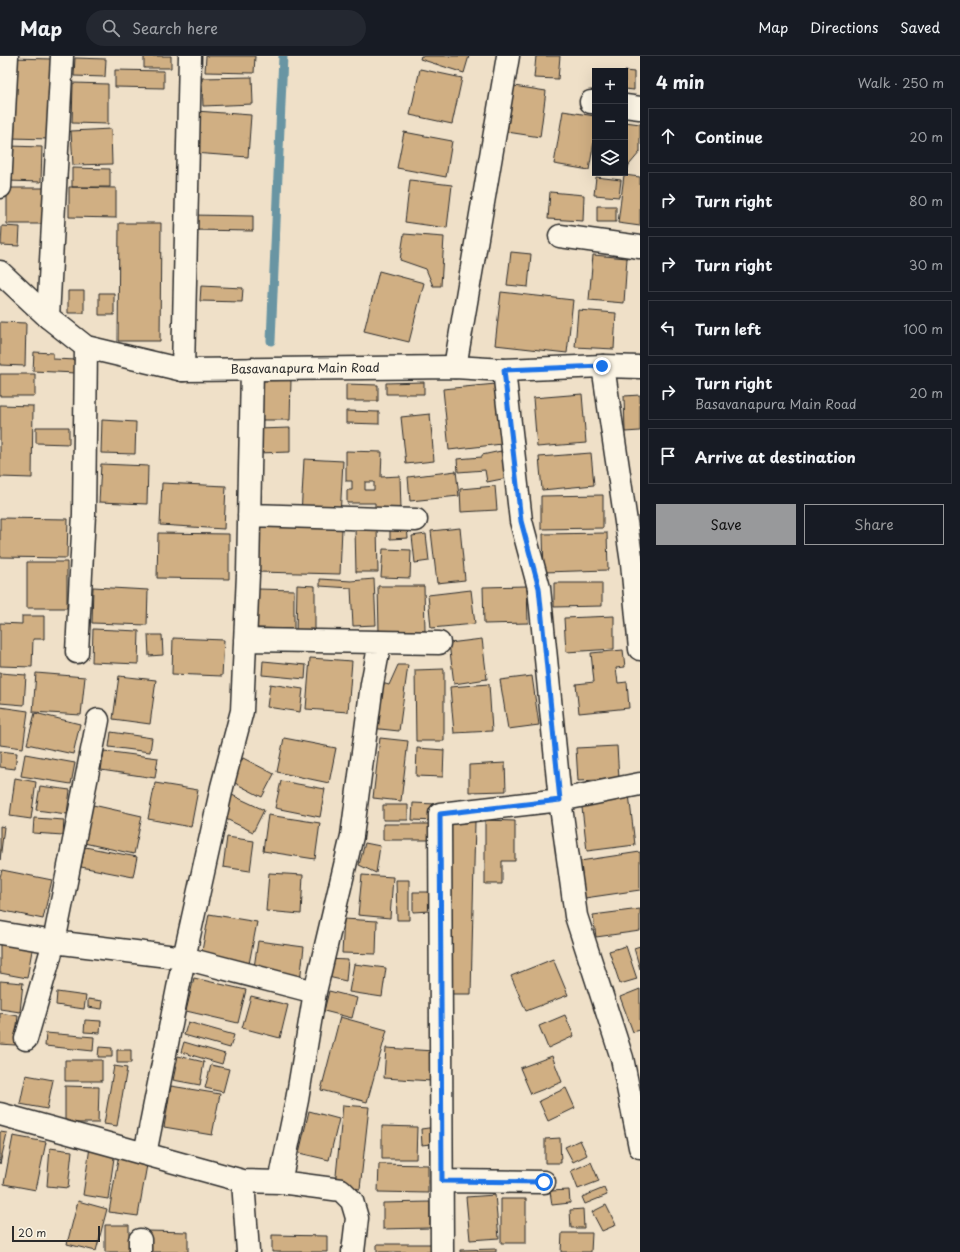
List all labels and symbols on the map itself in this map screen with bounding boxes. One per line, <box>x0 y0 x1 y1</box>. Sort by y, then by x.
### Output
route end <box>593 357 611 375</box>
street label: Basavanapura Main Road <box>230 358 380 377</box>
route start <box>535 1173 553 1191</box>
scale bar <box>12 1224 100 1243</box>

